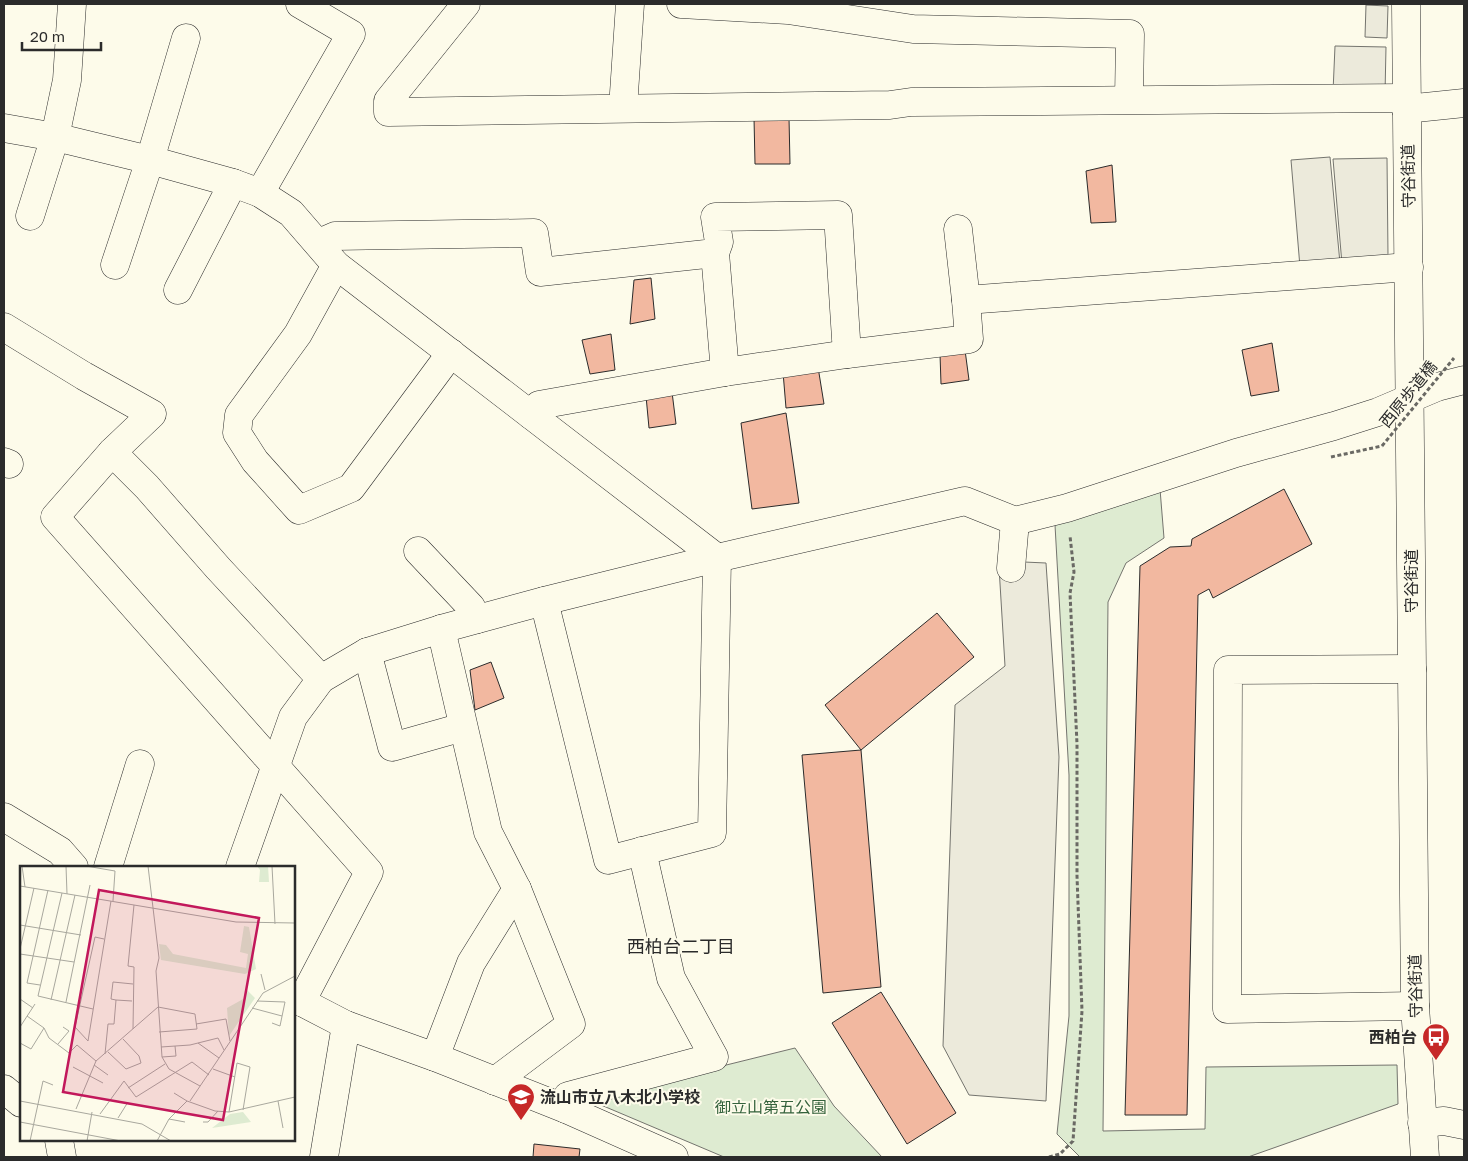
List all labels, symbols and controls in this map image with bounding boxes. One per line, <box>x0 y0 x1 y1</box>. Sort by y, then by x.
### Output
scale bar <box>22 20 101 52</box>
text: 20 m <box>30 27 65 45</box>
street label: 守谷街道 <box>1397 144 1419 208</box>
street label: 西原歩道橋 <box>1375 357 1441 431</box>
street label: 守谷街道 <box>1401 549 1421 613</box>
inset map <box>20 866 295 1141</box>
district label: 西柏台二丁目 <box>627 935 735 957</box>
street label: 守谷街道 <box>1404 954 1426 1018</box>
bus stop icon: 西柏台 <box>1421 1022 1451 1061</box>
place label: 西柏台 <box>1369 1027 1417 1047</box>
school or university icon: 流山市立八木北小学校 <box>506 1082 536 1121</box>
place label: 流山市立八木北小学校 <box>540 1087 700 1107</box>
park label: 御立山第五公園 <box>715 1097 827 1117</box>

